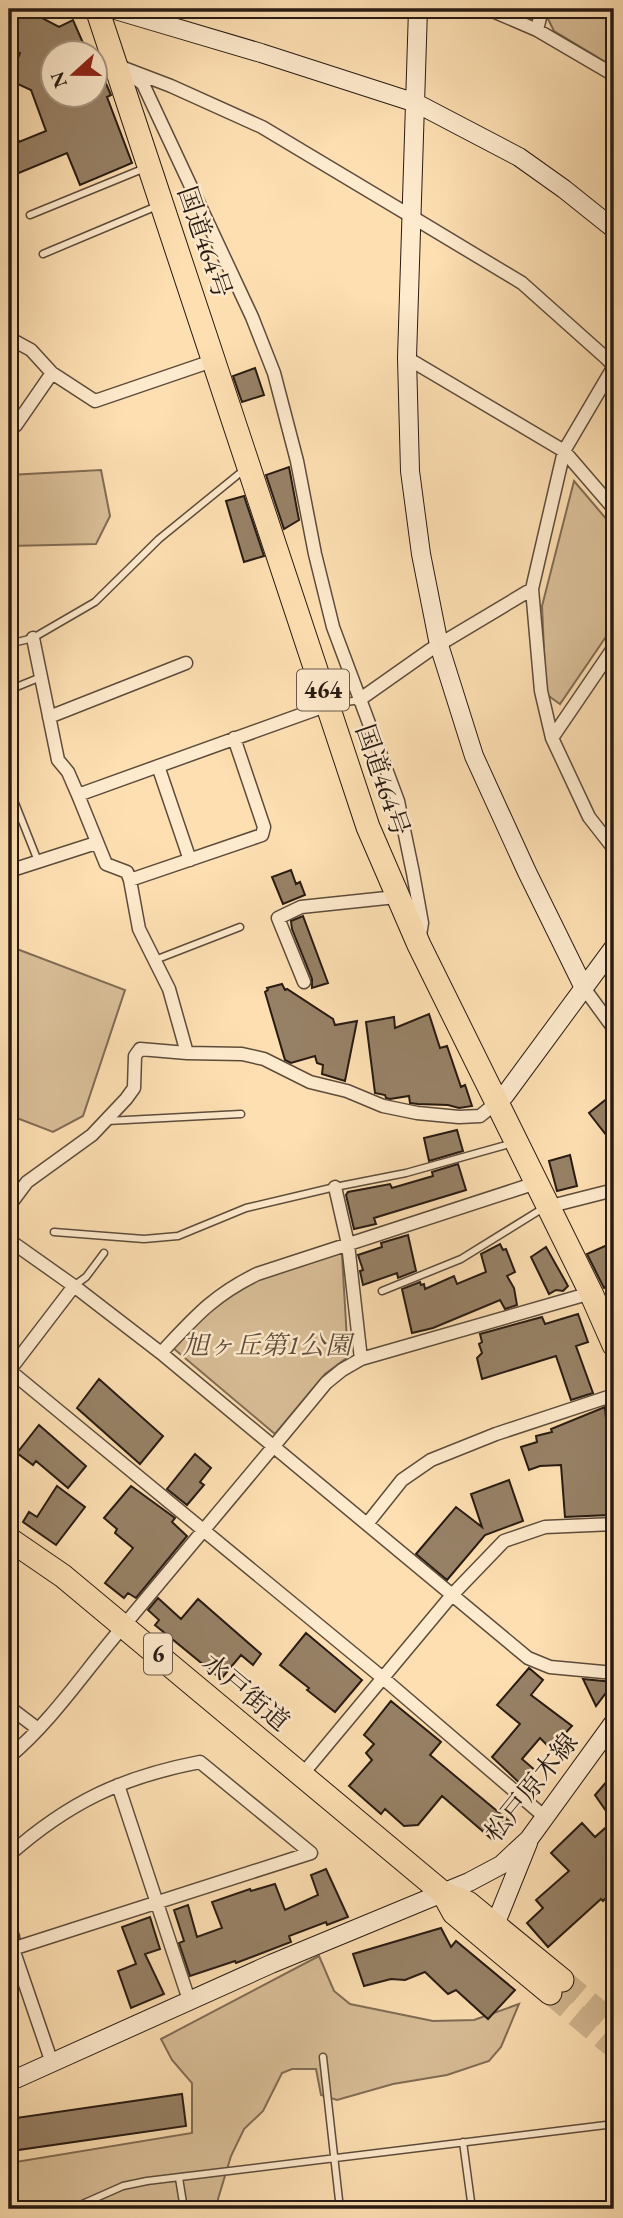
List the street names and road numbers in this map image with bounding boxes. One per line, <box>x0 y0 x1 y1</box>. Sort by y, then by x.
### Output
street label: 国道464号 <box>170 182 240 302</box>
road number: 464 <box>297 670 349 710</box>
street label: 国道464号 <box>348 720 418 840</box>
road number: 6 <box>144 1634 172 1674</box>
street label: 水戸街道 <box>195 1646 297 1738</box>
street label: 松戸原木線 <box>477 1726 585 1848</box>

